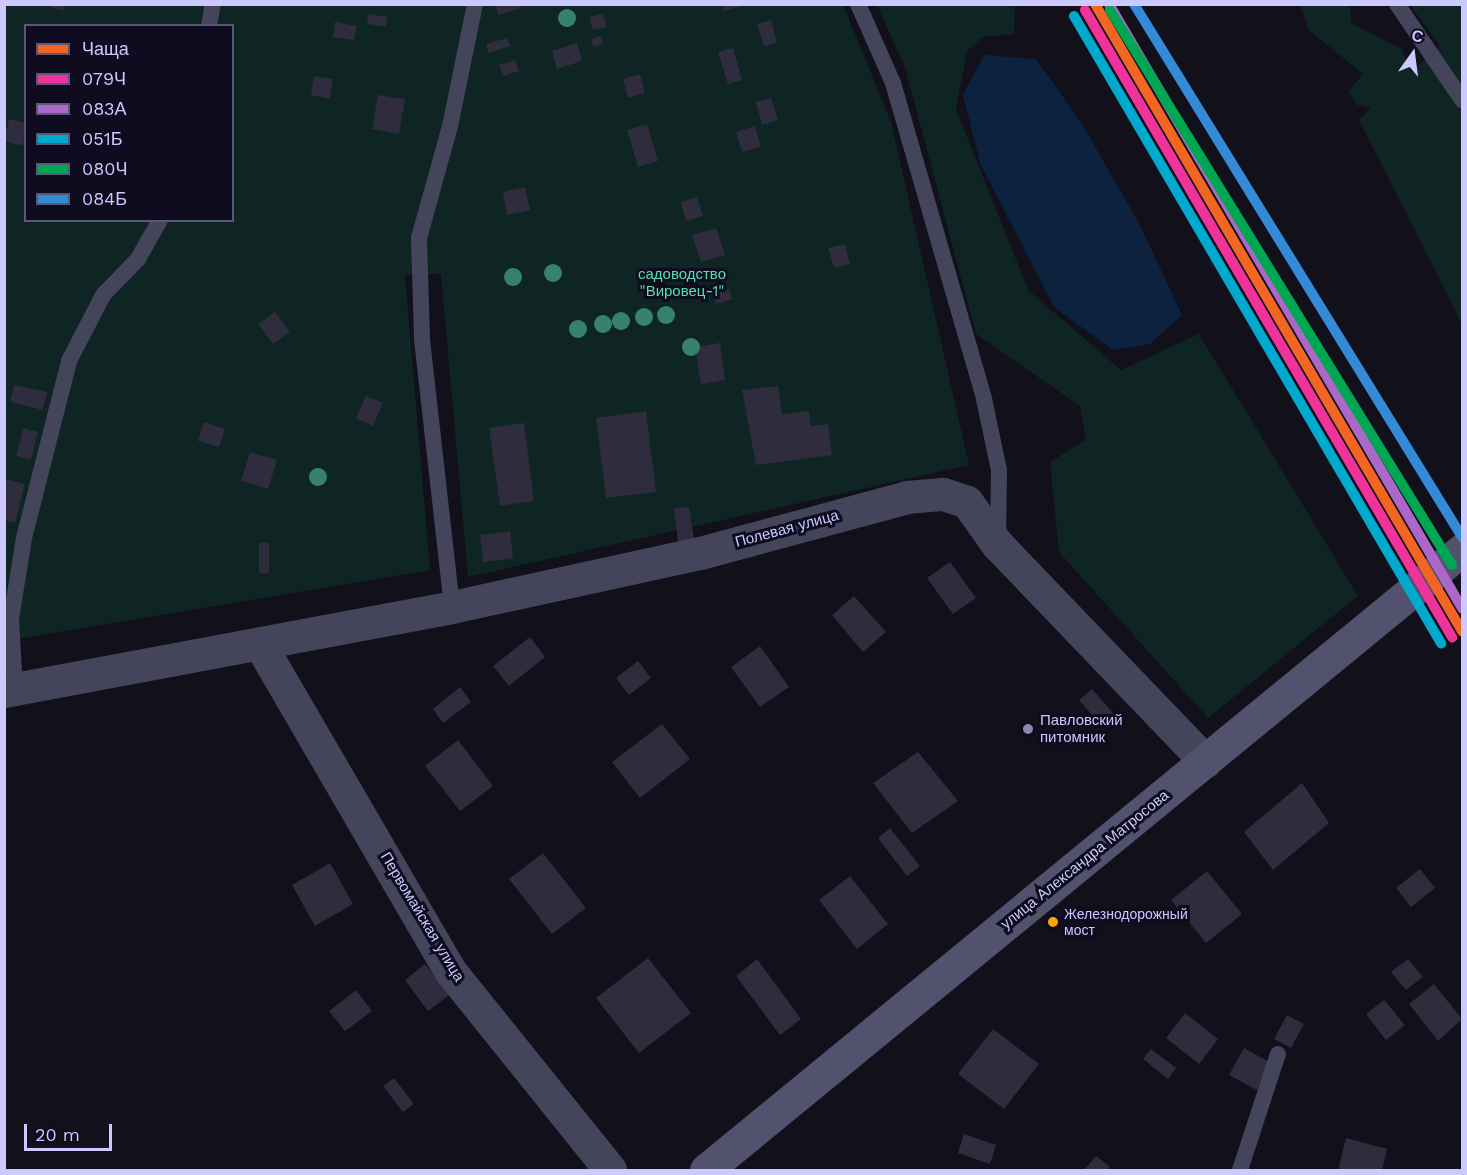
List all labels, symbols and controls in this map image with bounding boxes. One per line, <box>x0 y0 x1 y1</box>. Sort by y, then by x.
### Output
legend <box>24 24 234 222</box>
north arrow <box>1383 24 1443 84</box>
text: С <box>1410 25 1425 47</box>
text: Чаща <box>82 38 129 59</box>
text: 079Ч <box>82 68 126 89</box>
text: 083А <box>82 98 126 119</box>
text: 051Б <box>82 128 123 149</box>
text: 080Ч <box>82 158 127 179</box>
text: 084Б <box>82 188 127 209</box>
park label: садоводство "Вировец-1" <box>638 265 726 300</box>
street label: Полевая улица <box>733 507 841 551</box>
place label: Павловский питомник <box>1040 711 1123 746</box>
marker: Павловский питомник <box>1021 722 1035 736</box>
street label: улица Александра Матросова <box>997 787 1173 933</box>
street label: Первомайская улица <box>376 849 468 985</box>
place label: Железнодорожный мост <box>1064 906 1188 939</box>
marker: Железнодорожный мост <box>1047 916 1059 928</box>
scale bar <box>27 1112 116 1150</box>
text: 20 m <box>35 1124 80 1145</box>

